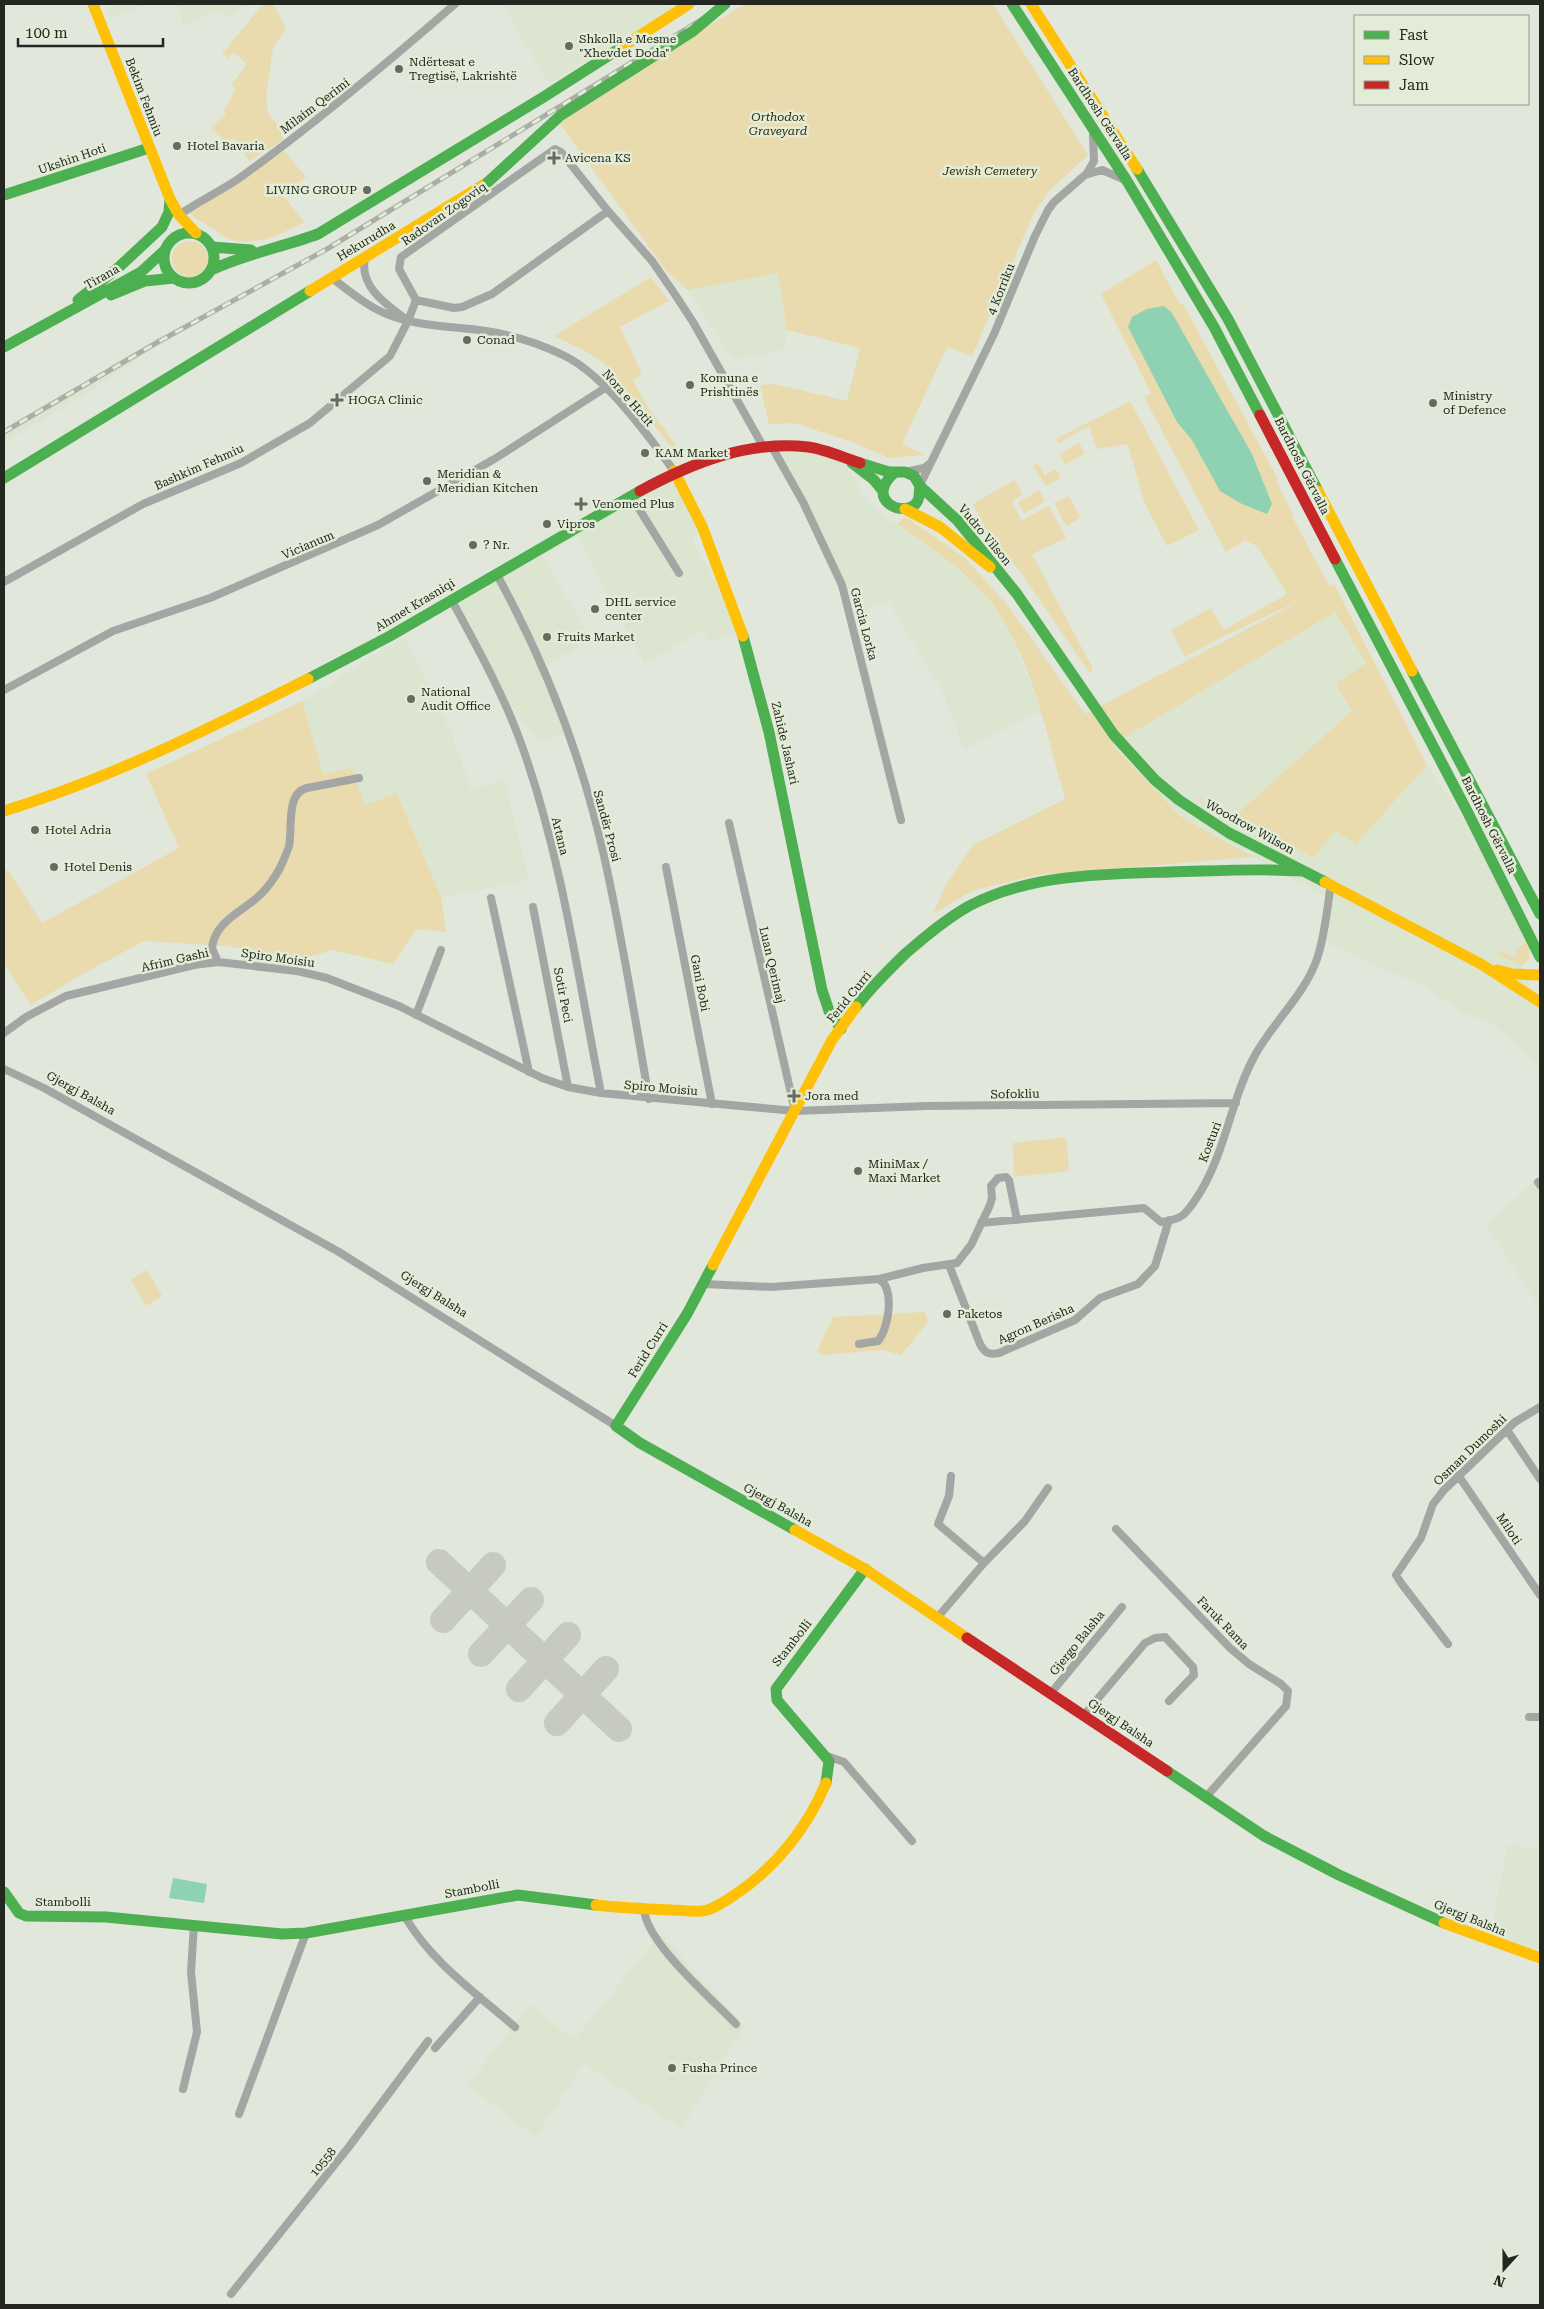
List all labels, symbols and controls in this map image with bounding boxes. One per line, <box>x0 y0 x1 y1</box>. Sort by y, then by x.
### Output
scale bar <box>18 15 162 47</box>
legend <box>1354 15 1529 105</box>
text: 100 m <box>25 24 68 42</box>
text: Fast <box>1399 26 1429 44</box>
place label: Shkolla e Mesme "Xhevdet Doda" <box>579 32 677 60</box>
marker: Shkolla e Mesme "Xhevdet Doda" <box>563 40 575 52</box>
text: Slow <box>1399 51 1435 69</box>
place label: Ndërtesat e Tregtisë, Lakrishtë <box>409 55 517 83</box>
street label: Bekim Fehmiu <box>123 56 166 139</box>
marker: Ndërtesat e Tregtisë, Lakrishtë <box>393 63 405 75</box>
street label: Bardhosh Gërvalla <box>1065 65 1135 163</box>
street label: Milaim Qerimi <box>278 75 352 137</box>
text: Jam <box>1399 76 1429 94</box>
park label: Orthodox Graveyard <box>749 110 808 138</box>
place label: Hotel Bavaria <box>187 139 265 153</box>
marker: Hotel Bavaria <box>171 140 183 152</box>
street label: Ukshin Hoti <box>36 141 108 177</box>
marker: Avicena KS <box>547 151 561 165</box>
place label: Avicena KS <box>565 151 631 165</box>
park label: Jewish Cemetery <box>942 164 1038 178</box>
street label: Radovan Zogoviq <box>399 179 489 249</box>
place label: LIVING GROUP <box>266 183 357 197</box>
marker: LIVING GROUP <box>361 184 373 196</box>
street label: Hekurudha <box>334 218 398 264</box>
street label: 4 Korriku <box>984 261 1018 317</box>
street label: Tirana <box>82 262 122 292</box>
place label: Conad <box>477 333 515 347</box>
marker: Conad <box>461 334 473 346</box>
street label: Nora e Hotit <box>599 367 657 430</box>
place label: Komuna e Prishtinës <box>700 371 759 399</box>
marker: Komuna e Prishtinës <box>684 379 696 391</box>
place label: Ministry of Defence <box>1443 389 1506 417</box>
marker: HOGA Clinic <box>330 393 344 407</box>
place label: HOGA Clinic <box>348 393 423 407</box>
marker: Ministry of Defence <box>1427 397 1439 409</box>
street label: Bardhosh Gërvalla <box>1271 415 1333 517</box>
street label: Bashkim Fehmiu <box>152 441 246 493</box>
place label: KAM Market <box>655 446 728 460</box>
marker: KAM Market <box>639 447 651 459</box>
place label: Meridian & Meridian Kitchen <box>437 467 538 495</box>
marker: Meridian & Meridian Kitchen <box>421 475 433 487</box>
marker: Venomed Plus <box>574 497 588 511</box>
place label: Venomed Plus <box>592 497 675 511</box>
street label: Vudro Vilson <box>955 502 1015 568</box>
place label: Vipros <box>557 517 595 531</box>
marker: Vipros <box>541 518 553 530</box>
street label: Vicianum <box>280 528 336 562</box>
place label: ? Nr. <box>483 538 510 552</box>
marker: ? Nr. <box>467 539 479 551</box>
street label: Ahmet Krasniqi <box>373 576 457 634</box>
street label: Garcia Lorka <box>848 586 881 662</box>
place label: DHL service center <box>605 595 677 623</box>
marker: DHL service center <box>589 603 601 615</box>
place label: Fruits Market <box>557 630 635 644</box>
marker: Fruits Market <box>541 631 553 643</box>
place label: National Audit Office <box>421 685 491 713</box>
marker: National Audit Office <box>405 693 417 705</box>
street label: Zahide Jashari <box>769 700 801 786</box>
street label: Bardhosh Gërvalla <box>1458 774 1520 876</box>
street label: Sandër Prosi <box>591 789 623 863</box>
street label: Woodrow Wilson <box>1203 797 1297 857</box>
street label: Artana <box>549 816 572 857</box>
place label: Hotel Adria <box>45 823 112 837</box>
marker: Hotel Adria <box>29 824 41 836</box>
place label: Hotel Denis <box>64 860 132 874</box>
marker: Hotel Denis <box>48 861 60 873</box>
street label: Luan Qerimaj <box>756 925 788 1005</box>
street label: Afrim Gashi <box>140 945 210 975</box>
street label: Spiro Moisiu <box>240 946 316 970</box>
street label: Gani Bobi <box>688 953 712 1013</box>
street label: Sotir Peci <box>551 966 575 1024</box>
street label: Ferid Curri <box>824 968 874 1026</box>
street label: Gjergj Balsha <box>44 1068 118 1118</box>
street label: Spiro Moisiu <box>624 1078 699 1098</box>
street label: Sofokliu <box>990 1087 1040 1101</box>
marker: Jora med <box>787 1089 801 1103</box>
place label: Jora med <box>805 1089 859 1103</box>
street label: Kosturi <box>1196 1120 1224 1164</box>
place label: MiniMax / Maxi Market <box>868 1157 941 1185</box>
marker: MiniMax / Maxi Market <box>852 1165 864 1177</box>
street label: Gjergj Balsha <box>398 1268 471 1320</box>
street label: Agron Berisha <box>996 1301 1077 1347</box>
place label: Paketos <box>957 1307 1002 1321</box>
marker: Paketos <box>941 1308 953 1320</box>
street label: Ferid Curri <box>625 1320 671 1380</box>
street label: Osman Dumoshi <box>1431 1412 1509 1488</box>
street label: Gjergj Balsha <box>741 1480 815 1530</box>
street label: Miloti <box>1494 1511 1525 1547</box>
street label: Faruk Rama <box>1194 1594 1252 1653</box>
street label: Gjergo Balsha <box>1047 1607 1108 1678</box>
street label: Stambolli <box>769 1617 815 1669</box>
street label: Gjergj Balsha <box>1085 1696 1157 1750</box>
street label: Stambolli <box>443 1877 501 1901</box>
street label: Stambolli <box>35 1895 91 1909</box>
street label: Gjergj Balsha <box>1432 1897 1509 1939</box>
place label: Fusha Prince <box>682 2061 758 2075</box>
marker: Fusha Prince <box>666 2062 678 2074</box>
street label: 10558 <box>307 2144 339 2179</box>
north arrow <box>1479 2244 1529 2294</box>
text: N <box>1491 2272 1507 2291</box>

